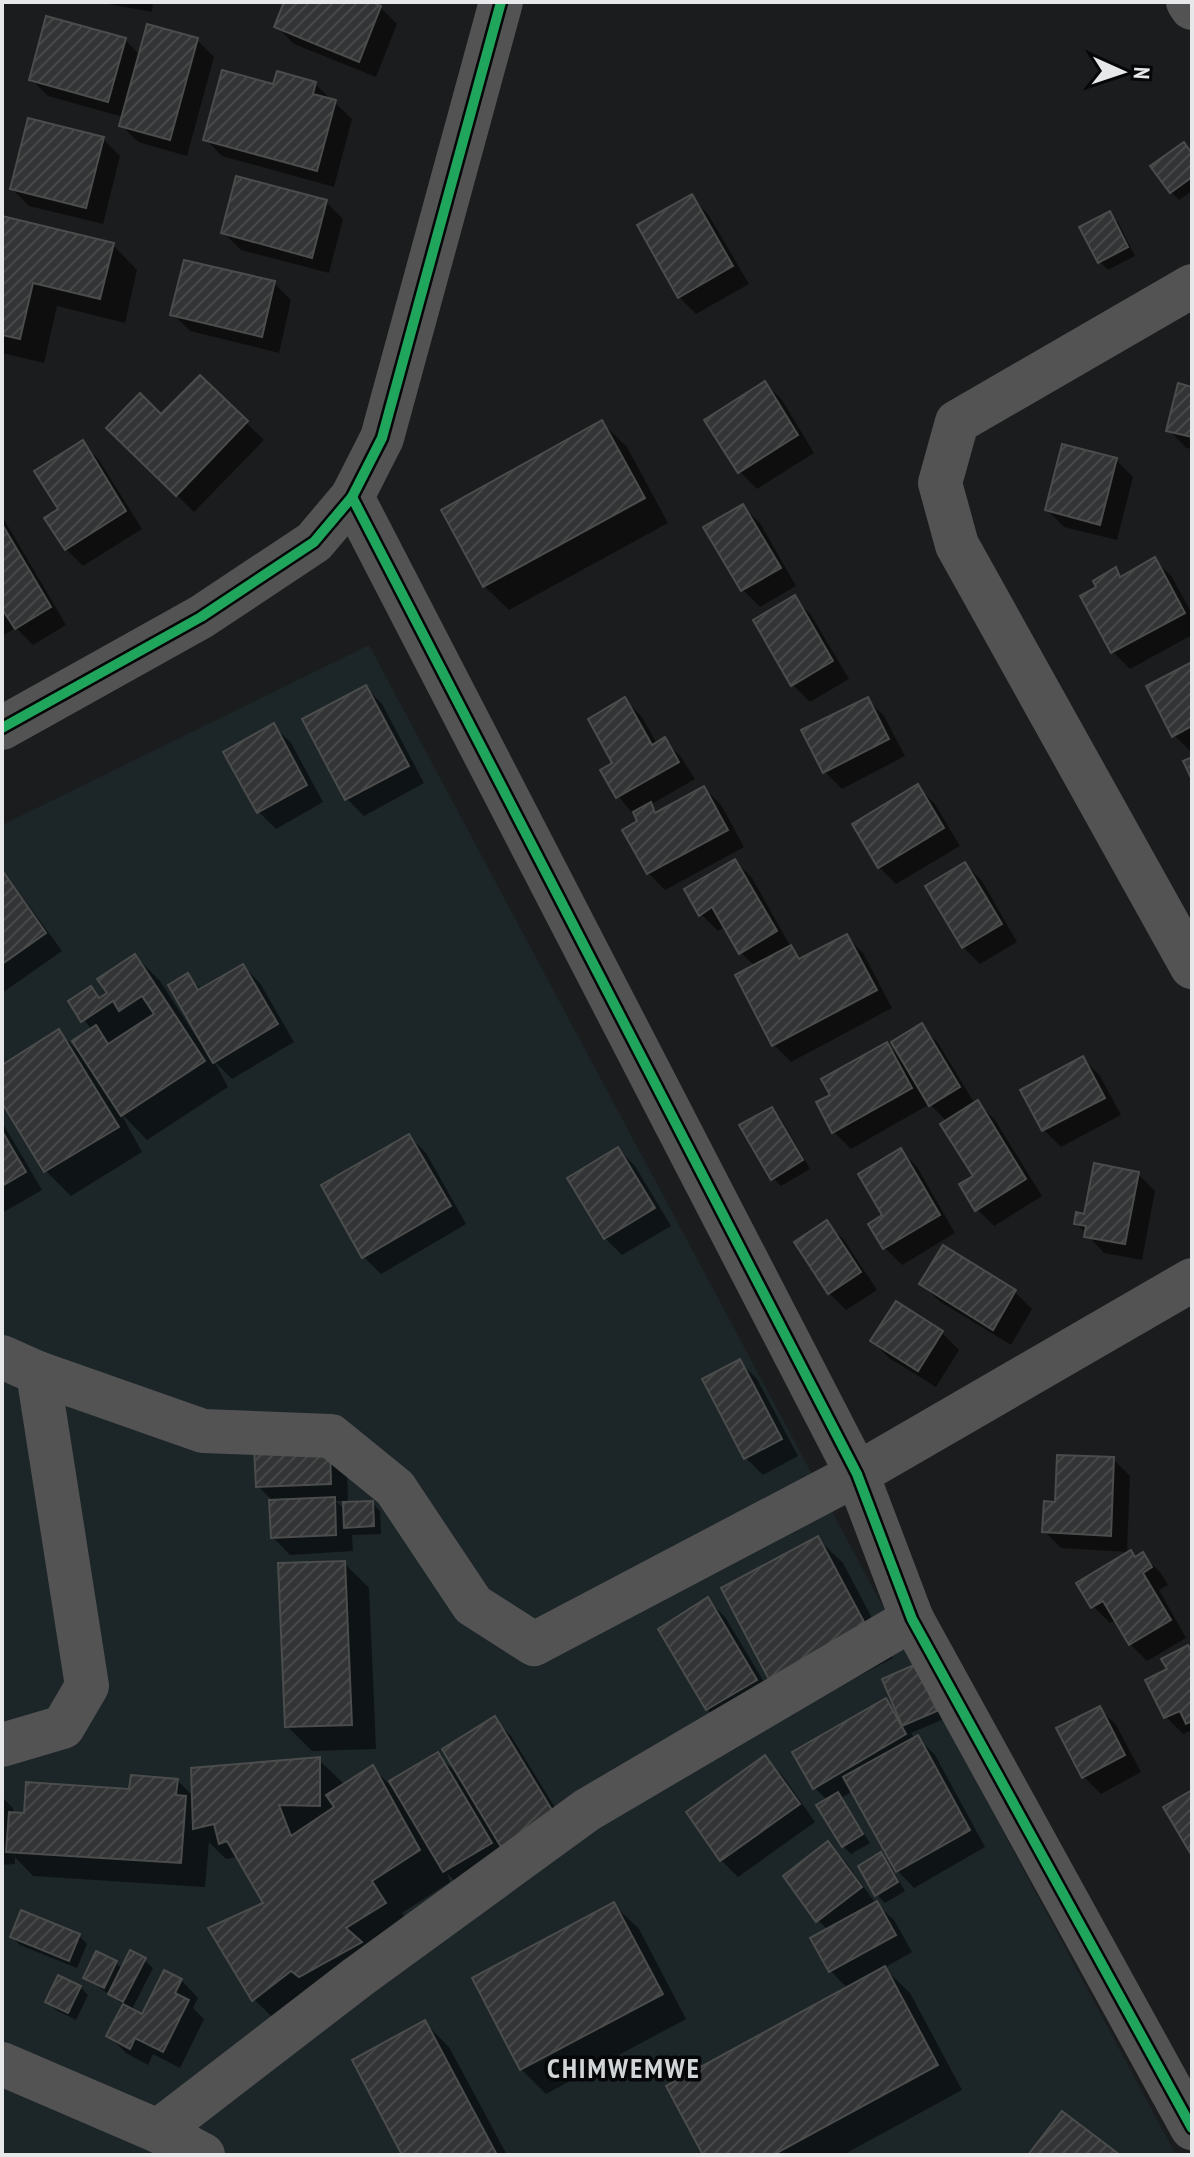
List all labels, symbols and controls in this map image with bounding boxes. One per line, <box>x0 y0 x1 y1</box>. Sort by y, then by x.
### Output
north arrow <box>1082 32 1162 112</box>
text: N <box>1128 66 1156 80</box>
district label: CHIMWEMWE <box>547 2049 701 2086</box>

